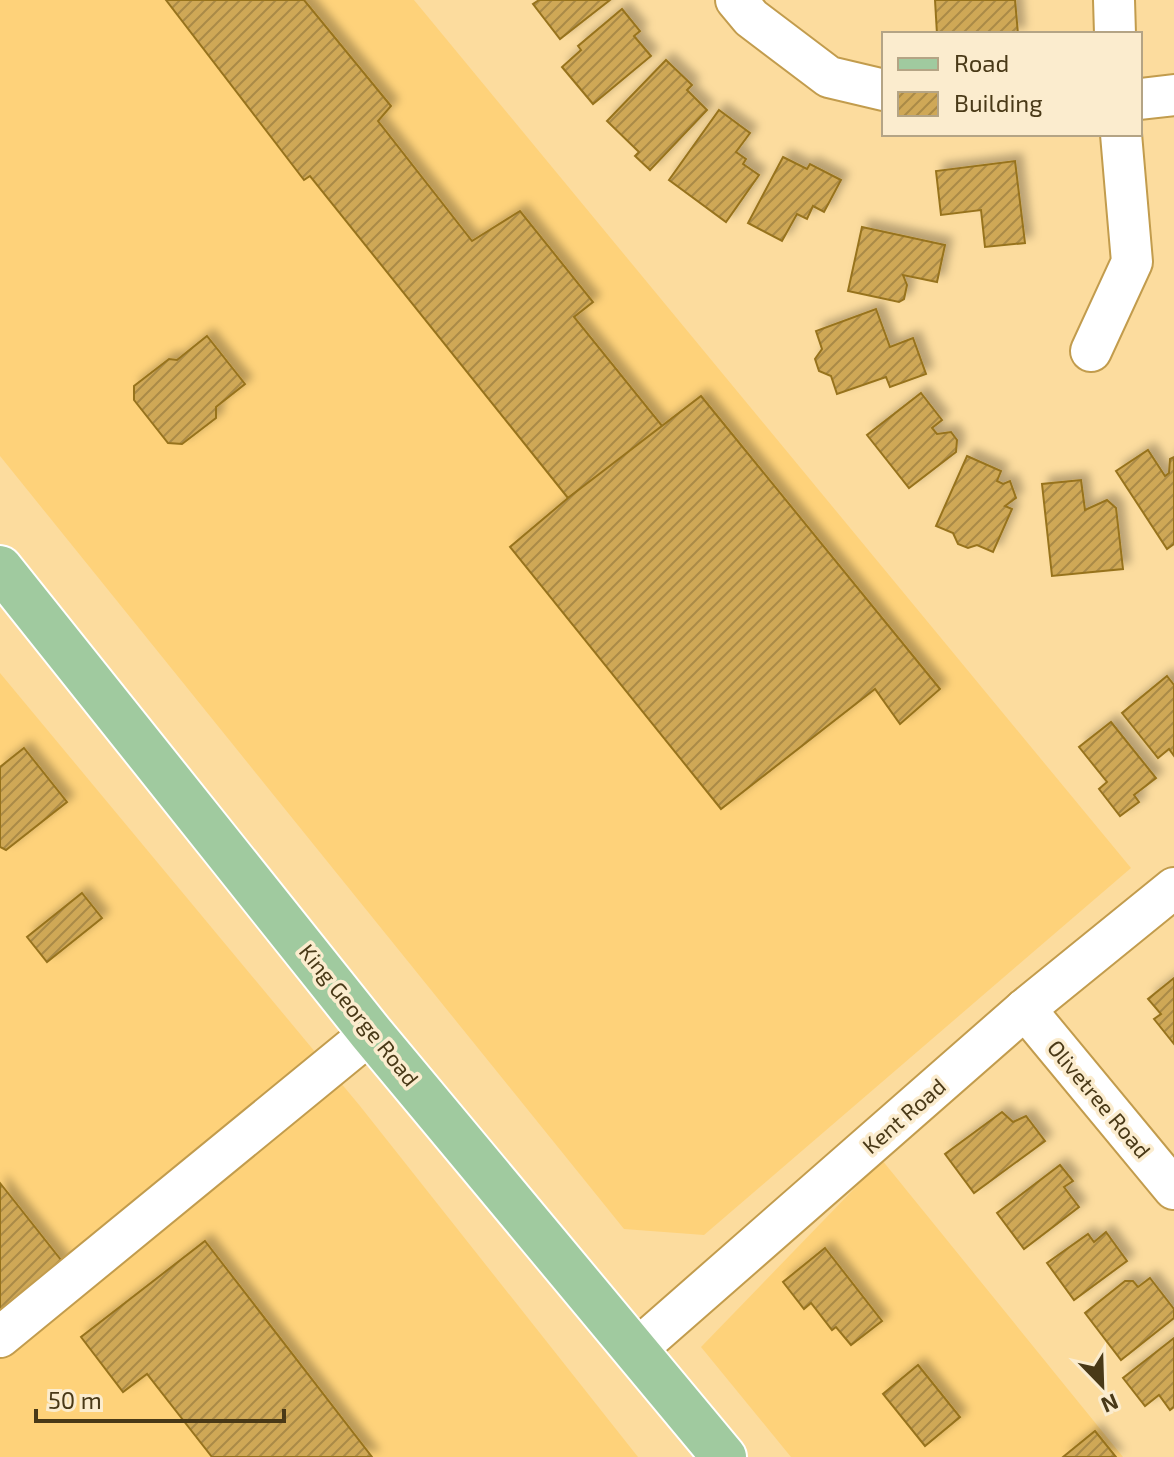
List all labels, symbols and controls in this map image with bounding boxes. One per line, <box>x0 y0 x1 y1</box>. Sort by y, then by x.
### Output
legend <box>882 32 1142 136</box>
text: Road <box>954 48 1009 77</box>
text: Building <box>954 88 1043 117</box>
street label: King George Road <box>295 938 425 1090</box>
street label: Olivetree Road <box>1043 1034 1157 1163</box>
street label: Kent Road <box>857 1072 950 1158</box>
north arrow <box>1062 1345 1142 1425</box>
scale bar <box>36 1373 284 1423</box>
text: 50 m <box>48 1385 102 1414</box>
text: N <box>1098 1389 1123 1419</box>

